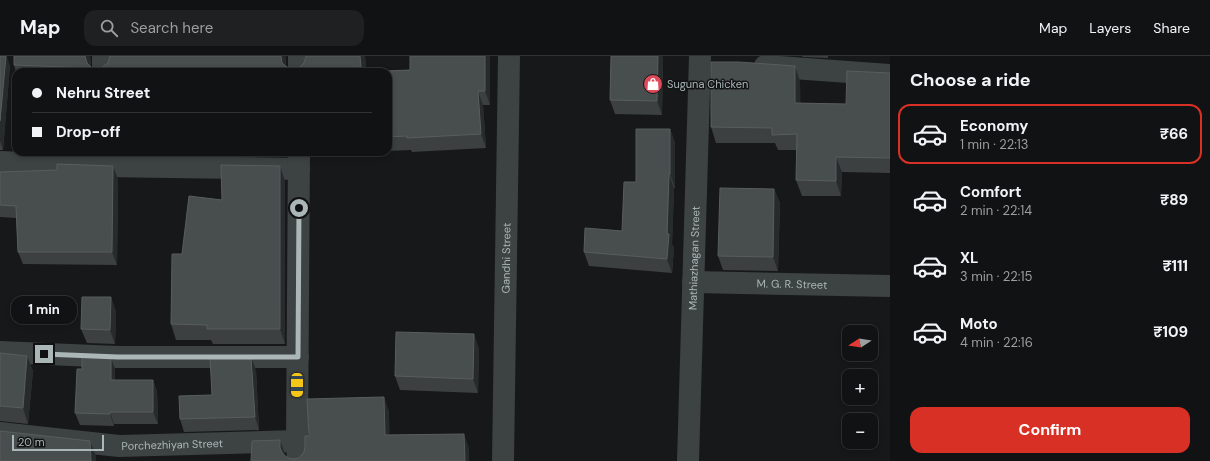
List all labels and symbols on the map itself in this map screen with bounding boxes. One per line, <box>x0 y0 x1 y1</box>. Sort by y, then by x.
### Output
shop icon: Suguna Chicken <box>642 73 664 95</box>
place label: Suguna Chicken <box>667 77 748 91</box>
route start <box>290 199 308 217</box>
street label: Mathiazhagan Street <box>685 206 703 310</box>
street label: Gandhi Street <box>498 223 514 293</box>
street label: M. G. R. Street <box>756 276 827 292</box>
callout: 1 min <box>11 296 77 324</box>
north arrow <box>842 325 878 361</box>
route end <box>35 345 53 363</box>
car <box>291 373 303 397</box>
scale bar <box>12 433 104 452</box>
street label: Porchezhiyan Street <box>121 436 223 453</box>

